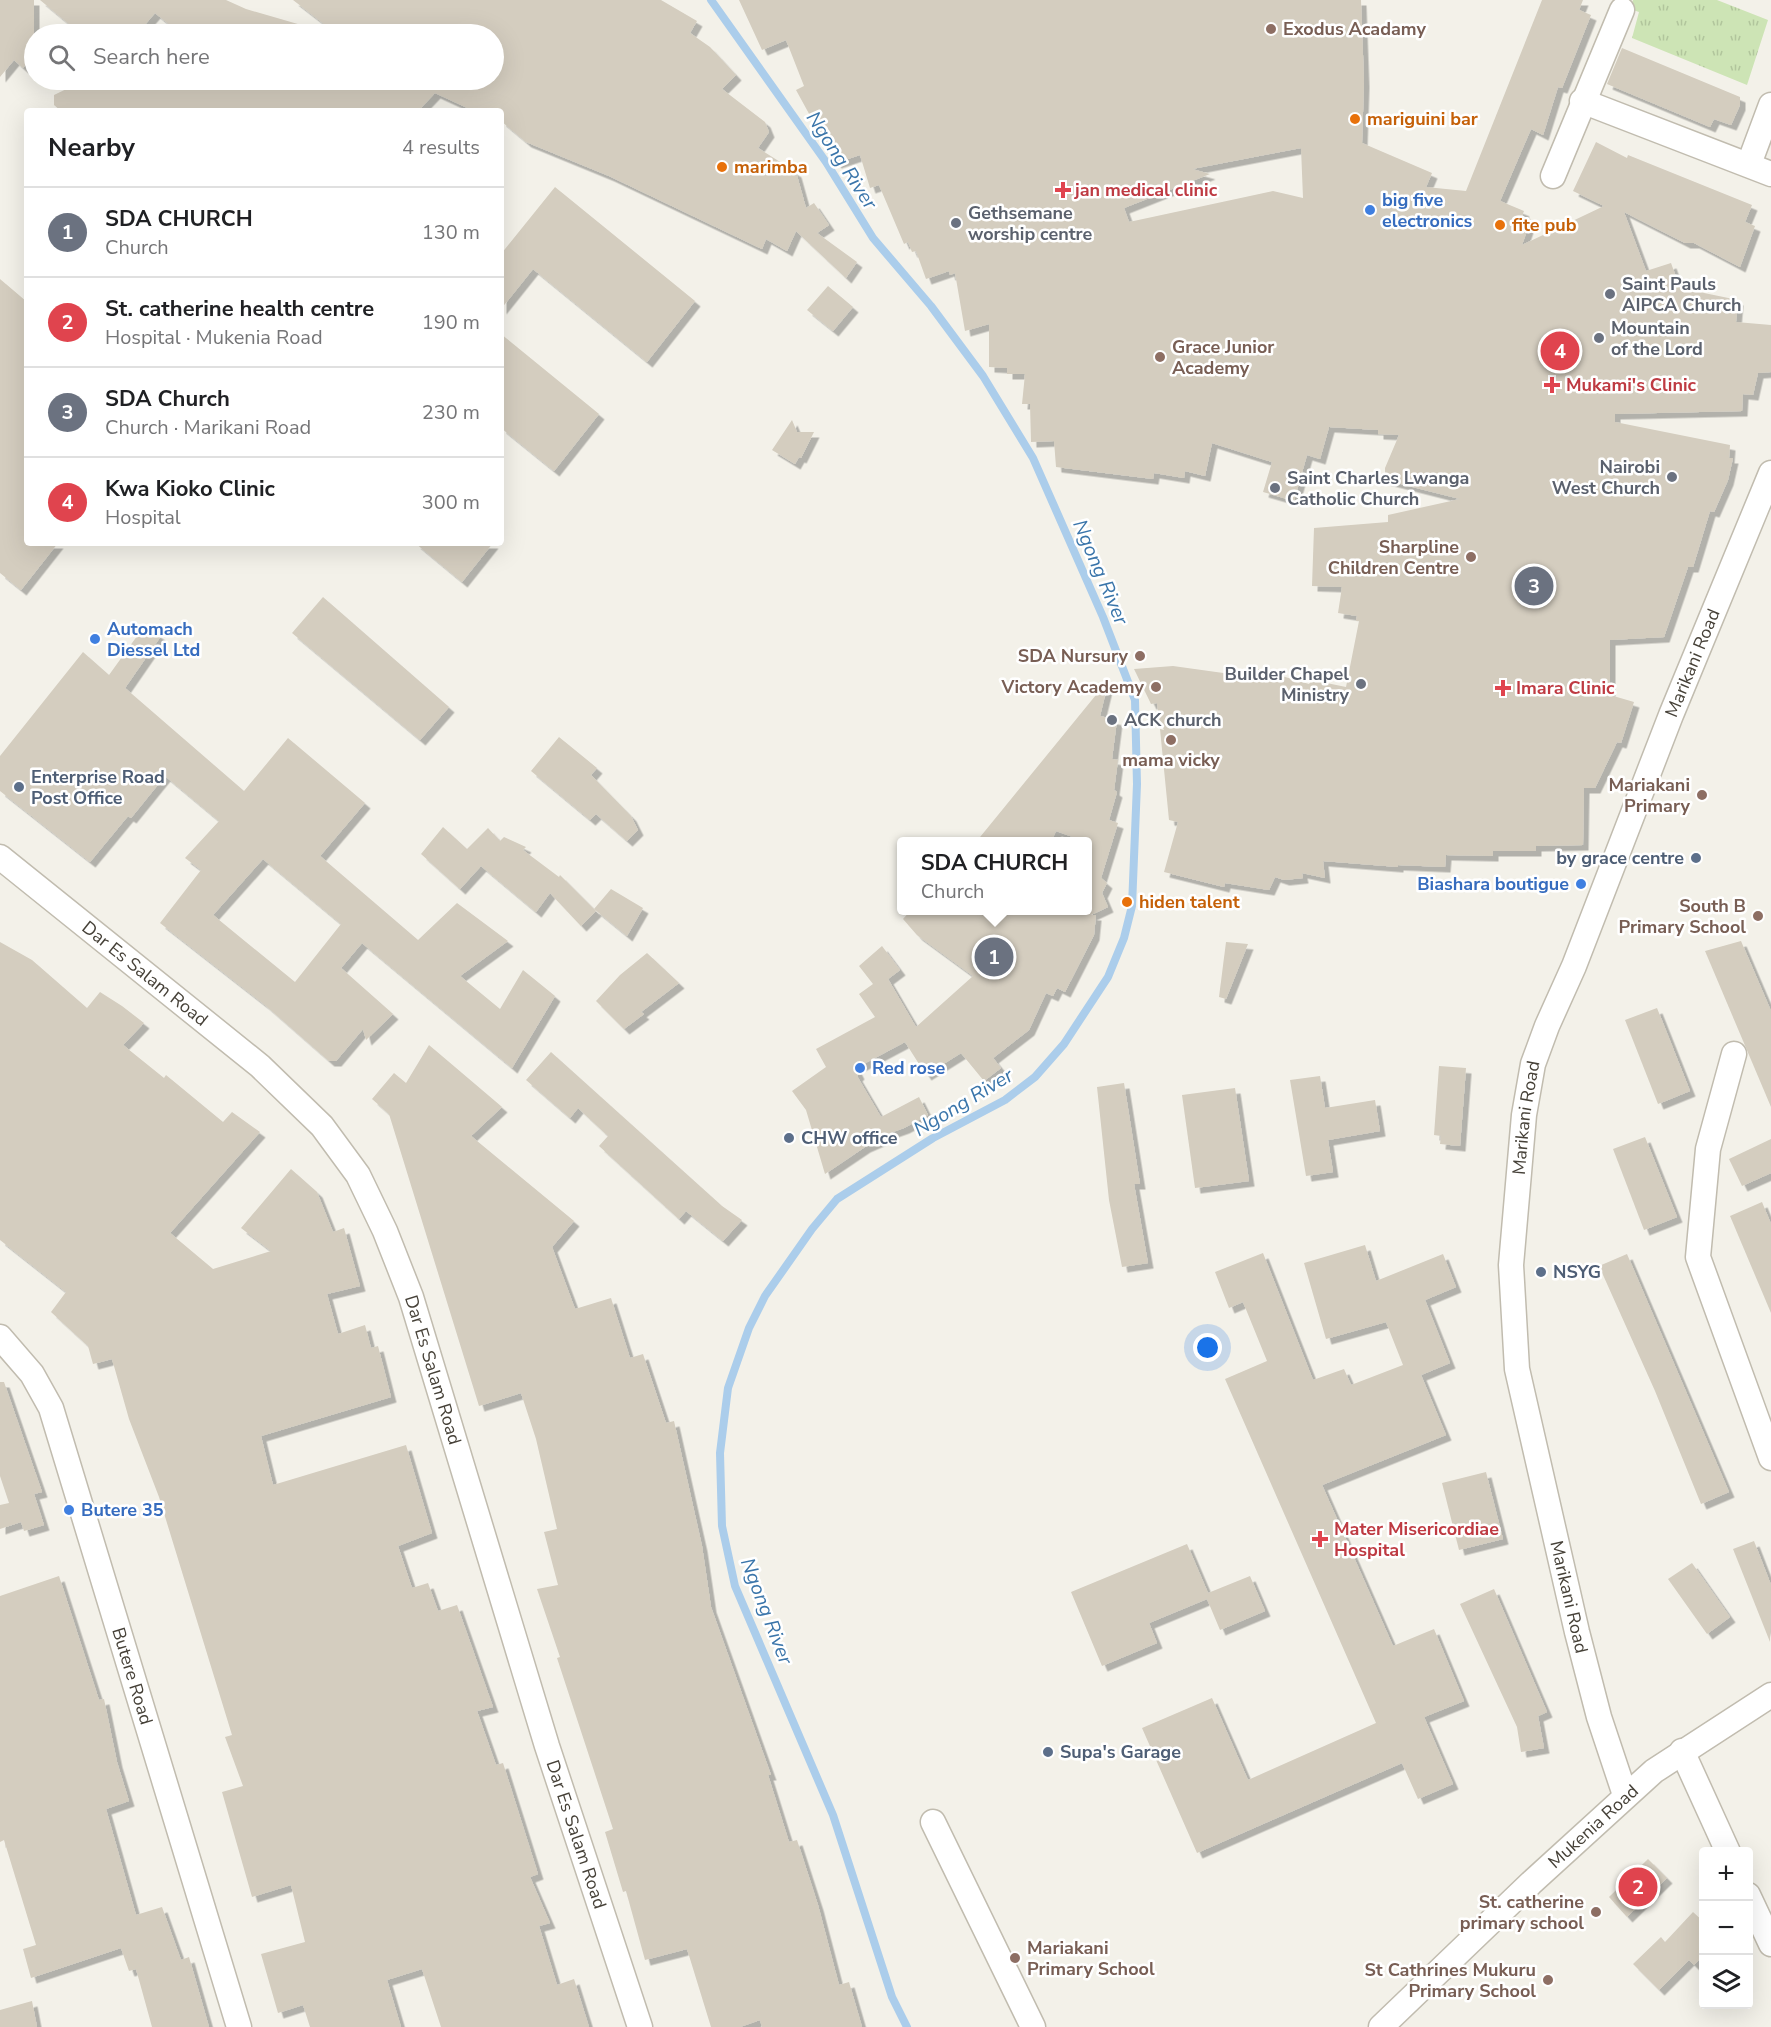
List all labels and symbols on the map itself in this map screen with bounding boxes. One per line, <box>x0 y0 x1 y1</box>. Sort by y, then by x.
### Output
place label: Exodus Acadamy <box>1283 17 1427 41</box>
marker: Exodus Acadamy <box>1264 22 1278 36</box>
water label: Ngong River <box>800 106 884 215</box>
place label: mariguini bar <box>1367 107 1478 131</box>
marker: mariguini bar <box>1348 112 1362 126</box>
place label: marimba <box>734 155 808 179</box>
marker: marimba <box>715 160 729 174</box>
place label: jan medical clinic <box>1074 178 1218 202</box>
marker: jan medical clinic <box>1056 183 1070 197</box>
place label: big five electronics <box>1382 188 1473 233</box>
place label: Gethsemane worship centre <box>968 201 1092 246</box>
marker: big five electronics <box>1363 203 1377 217</box>
place label: fite pub <box>1512 213 1577 237</box>
marker: Gethsemane worship centre <box>949 216 963 230</box>
marker: fite pub <box>1493 218 1507 232</box>
place label: Saint Pauls AIPCA Church <box>1622 272 1741 317</box>
marker: Saint Pauls AIPCA Church <box>1603 287 1617 301</box>
place label: Mountain of the Lord <box>1611 316 1703 361</box>
pin: 4 <box>1540 328 1580 374</box>
marker: Mountain of the Lord <box>1592 331 1606 345</box>
place label: Grace Junior Academy <box>1172 335 1274 380</box>
marker: Grace Junior Academy <box>1153 350 1167 364</box>
place label: Mukami's Clinic <box>1566 373 1696 397</box>
marker: Mukami's Clinic <box>1543 376 1561 394</box>
place label: Nairobi West Church <box>1552 455 1660 500</box>
place label: Saint Charles Lwanga Catholic Church <box>1287 466 1469 511</box>
marker: Nairobi West Church <box>1665 470 1679 484</box>
marker: Saint Charles Lwanga Catholic Church <box>1268 481 1282 495</box>
water label: Ngong River <box>1066 515 1135 630</box>
place label: Sharpline Children Centre <box>1328 535 1459 580</box>
marker: Sharpline Children Centre <box>1464 550 1478 564</box>
pin: 3 <box>1514 564 1553 608</box>
street label: Marikani Road <box>1659 605 1726 721</box>
place label: Automach Diessel Ltd <box>107 617 200 662</box>
marker: Automach Diessel Ltd <box>88 632 102 646</box>
place label: SDA Nursury <box>1018 644 1129 668</box>
marker: SDA Nursury <box>1133 649 1147 663</box>
place label: Builder Chapel Ministry <box>1225 662 1350 707</box>
place label: Victory Academy <box>1001 675 1145 699</box>
place label: Imara Clinic <box>1516 676 1615 700</box>
marker: Builder Chapel Ministry <box>1354 677 1368 691</box>
marker: Imara Clinic <box>1494 679 1512 697</box>
marker: Victory Academy <box>1149 680 1163 694</box>
place label: ACK church <box>1124 708 1222 732</box>
marker: ACK church <box>1105 713 1119 727</box>
marker: mama vicky <box>1164 733 1178 747</box>
place label: mama vicky <box>1122 748 1220 772</box>
place label: Enterprise Road Post Office <box>31 765 165 810</box>
place label: Mariakani Primary <box>1609 773 1691 818</box>
marker: Enterprise Road Post Office <box>12 780 26 794</box>
marker: Mariakani Primary <box>1695 788 1709 802</box>
place label: by grace centre <box>1556 846 1684 870</box>
marker: by grace centre <box>1689 851 1703 865</box>
place label: Biashara boutigue <box>1417 872 1569 896</box>
marker: Biashara boutigue <box>1574 877 1588 891</box>
place label: hiden talent <box>1139 890 1240 914</box>
place label: South B Primary School <box>1618 894 1746 939</box>
marker: hiden talent <box>1120 895 1134 909</box>
marker: South B Primary School <box>1751 909 1765 923</box>
street label: Dar Es Salam Road <box>77 916 213 1031</box>
pin: 1 <box>974 934 1014 980</box>
place label: Red rose <box>872 1056 946 1080</box>
street label: Marikani Road <box>1507 1059 1545 1176</box>
marker: Red rose <box>853 1061 867 1075</box>
water label: Ngong River <box>908 1062 1019 1143</box>
place label: CHW office <box>801 1126 898 1150</box>
marker: CHW office <box>782 1131 796 1145</box>
place label: NSYG <box>1553 1260 1601 1284</box>
marker: NSYG <box>1534 1265 1548 1279</box>
street label: Dar Es Salam Road <box>399 1292 467 1448</box>
your location <box>1193 1333 1222 1362</box>
place label: Butere 35 <box>81 1498 164 1522</box>
marker: Butere 35 <box>62 1503 76 1517</box>
place label: Mater Misericordiae Hospital <box>1334 1517 1499 1562</box>
marker: Mater Misericordiae Hospital <box>1311 1530 1329 1548</box>
street label: Marikani Road <box>1544 1538 1594 1656</box>
water label: Ngong River <box>734 1554 799 1669</box>
street label: Butere Road <box>106 1624 159 1728</box>
place label: Supa's Garage <box>1060 1740 1181 1764</box>
marker: Supa's Garage <box>1041 1745 1055 1759</box>
street label: Dar Es Salam Road <box>540 1757 612 1912</box>
street label: Mukenia Road <box>1543 1779 1644 1874</box>
pin: 2 <box>1618 1864 1658 1910</box>
place label: St. catherine primary school <box>1460 1890 1584 1935</box>
marker: St. catherine primary school <box>1589 1905 1603 1919</box>
place label: Mariakani Primary School <box>1027 1936 1155 1981</box>
marker: Mariakani Primary School <box>1008 1951 1022 1965</box>
place label: St Cathrines Mukuru Primary School <box>1365 1958 1536 2003</box>
marker: St Cathrines Mukuru Primary School <box>1541 1973 1555 1987</box>

